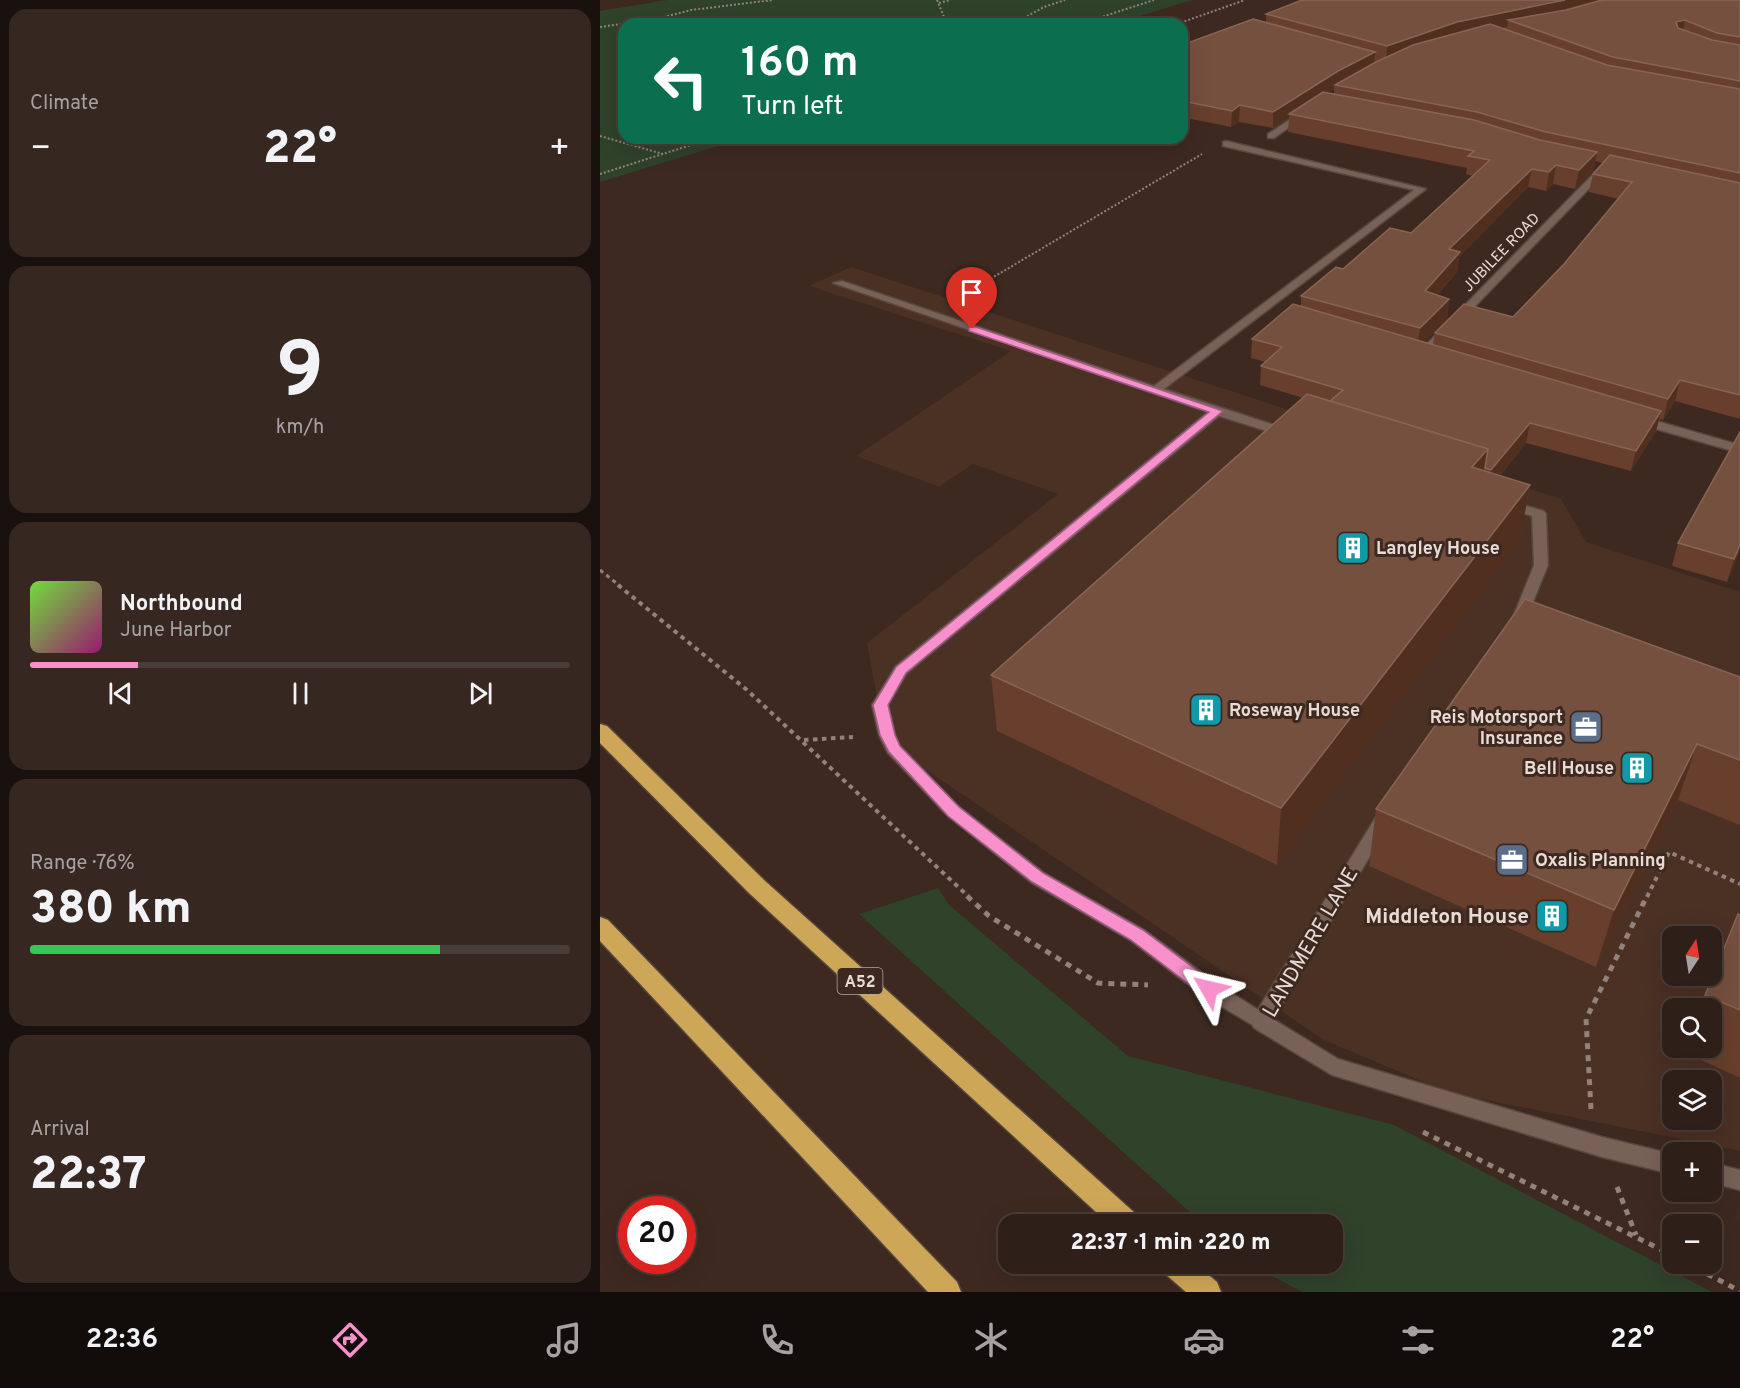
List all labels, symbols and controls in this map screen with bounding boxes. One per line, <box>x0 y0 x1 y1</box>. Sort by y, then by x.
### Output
text: 160 m <box>741 38 859 91</box>
icon: left <box>642 42 720 120</box>
text: Turn left <box>741 90 843 124</box>
text: Climate <box>30 91 99 117</box>
text: 22° <box>263 122 337 179</box>
text: − <box>30 129 51 171</box>
text: + <box>549 129 570 171</box>
street label: JUBILEE ROAD <box>1460 210 1545 297</box>
pin <box>946 267 997 329</box>
icon: arrive <box>955 276 988 309</box>
text: 9 <box>276 326 324 425</box>
text: km/h <box>276 415 324 441</box>
building icon: Langley House <box>1335 530 1371 566</box>
place label: Langley House <box>1376 538 1500 561</box>
text: Northbound <box>120 591 243 618</box>
text: June Harbor <box>120 618 232 644</box>
icon: previous <box>104 677 137 710</box>
icon: pause <box>284 677 317 710</box>
icon: next <box>464 677 497 710</box>
building icon: Roseway House <box>1188 692 1224 728</box>
place label: Roseway House <box>1229 700 1360 723</box>
place label: Reis Motorsport Insurance <box>1430 707 1563 751</box>
office icon: Reis Motorsport Insurance <box>1568 709 1604 745</box>
building icon: Bell House <box>1619 750 1655 786</box>
place label: Bell House <box>1524 758 1614 781</box>
office icon: Oxalis Planning <box>1494 842 1530 878</box>
place label: Oxalis Planning <box>1535 850 1666 873</box>
text: Range · 76% <box>30 851 135 877</box>
street label: LANDMERE LANE <box>1257 863 1365 1023</box>
text: 380 km <box>30 882 192 939</box>
building icon: Middleton House <box>1534 898 1570 934</box>
place label: Middleton House <box>1365 904 1529 931</box>
north arrow <box>1662 926 1722 986</box>
map controls <box>1662 926 1722 1274</box>
position arrow <box>1177 957 1241 1021</box>
road number: A52 <box>838 968 882 994</box>
button: search <box>1662 998 1722 1058</box>
button: layers <box>1662 1070 1722 1130</box>
text: Arrival <box>30 1117 90 1143</box>
button: + <box>1662 1142 1722 1202</box>
text: 22:37 <box>30 1148 147 1205</box>
speed limit sign: 20 <box>618 1196 696 1274</box>
button: − <box>1662 1214 1722 1274</box>
text: 22:37 · 1 min · 220 m <box>1070 1230 1271 1257</box>
icon: directions <box>329 1319 371 1361</box>
icon: music <box>543 1319 585 1361</box>
icon: phone <box>756 1319 798 1361</box>
icon: climate <box>970 1319 1012 1361</box>
icon: car <box>1183 1319 1225 1361</box>
icon: filters <box>1397 1319 1439 1361</box>
text: 22:36 <box>86 1323 158 1357</box>
text: 22° <box>1610 1323 1654 1357</box>

